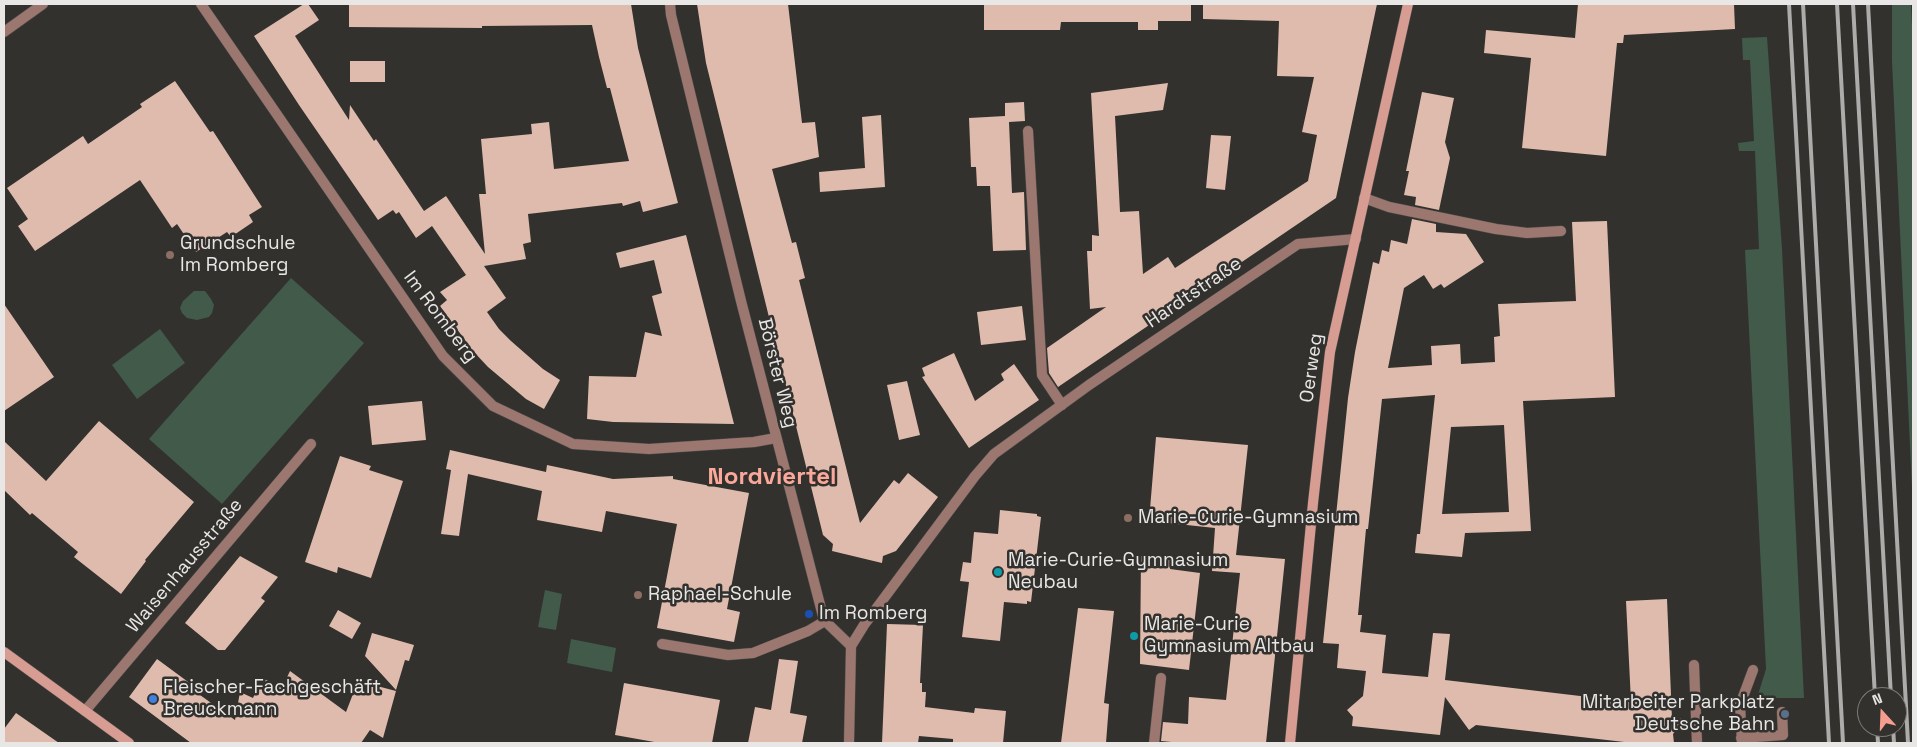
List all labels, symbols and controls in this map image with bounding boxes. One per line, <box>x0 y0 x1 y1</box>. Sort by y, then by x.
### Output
place label: Grundschule Im Romberg <box>180 233 296 277</box>
marker: Grundschule Im Romberg <box>164 249 176 261</box>
street label: Hardtstraße <box>1142 253 1246 333</box>
street label: Im Romberg <box>398 267 482 367</box>
street label: Börster Weg <box>752 316 802 430</box>
street label: Oerweg <box>1296 332 1328 404</box>
district label: Nordviertel <box>708 463 836 491</box>
street label: Waisenhausstraße <box>122 494 248 638</box>
place label: Marie-Curie-Gymnasium <box>1138 507 1358 529</box>
marker: Marie-Curie-Gymnasium <box>1122 512 1134 524</box>
place label: Marie-Curie-Gymnasium Neubau <box>1008 550 1228 594</box>
marker: Marie-Curie-Gymnasium Neubau <box>992 566 1004 578</box>
place label: Raphael-Schule <box>648 584 792 606</box>
marker: Raphael-Schule <box>632 589 644 601</box>
place label: Im Romberg <box>819 603 927 625</box>
marker: Im Romberg <box>803 608 815 620</box>
place label: Marie-Curie Gymnasium Altbau <box>1144 614 1314 658</box>
marker: Marie-Curie Gymnasium Altbau <box>1128 630 1140 642</box>
place label: Fleischer-Fachgeschäft Breuckmann <box>163 677 381 721</box>
north arrow <box>1857 687 1907 737</box>
text: N <box>1870 689 1885 709</box>
place label: Mitarbeiter Parkplatz Deutsche Bahn <box>1582 692 1775 736</box>
marker: Fleischer-Fachgeschäft Breuckmann <box>147 693 159 705</box>
marker: Mitarbeiter Parkplatz Deutsche Bahn <box>1779 708 1791 720</box>

